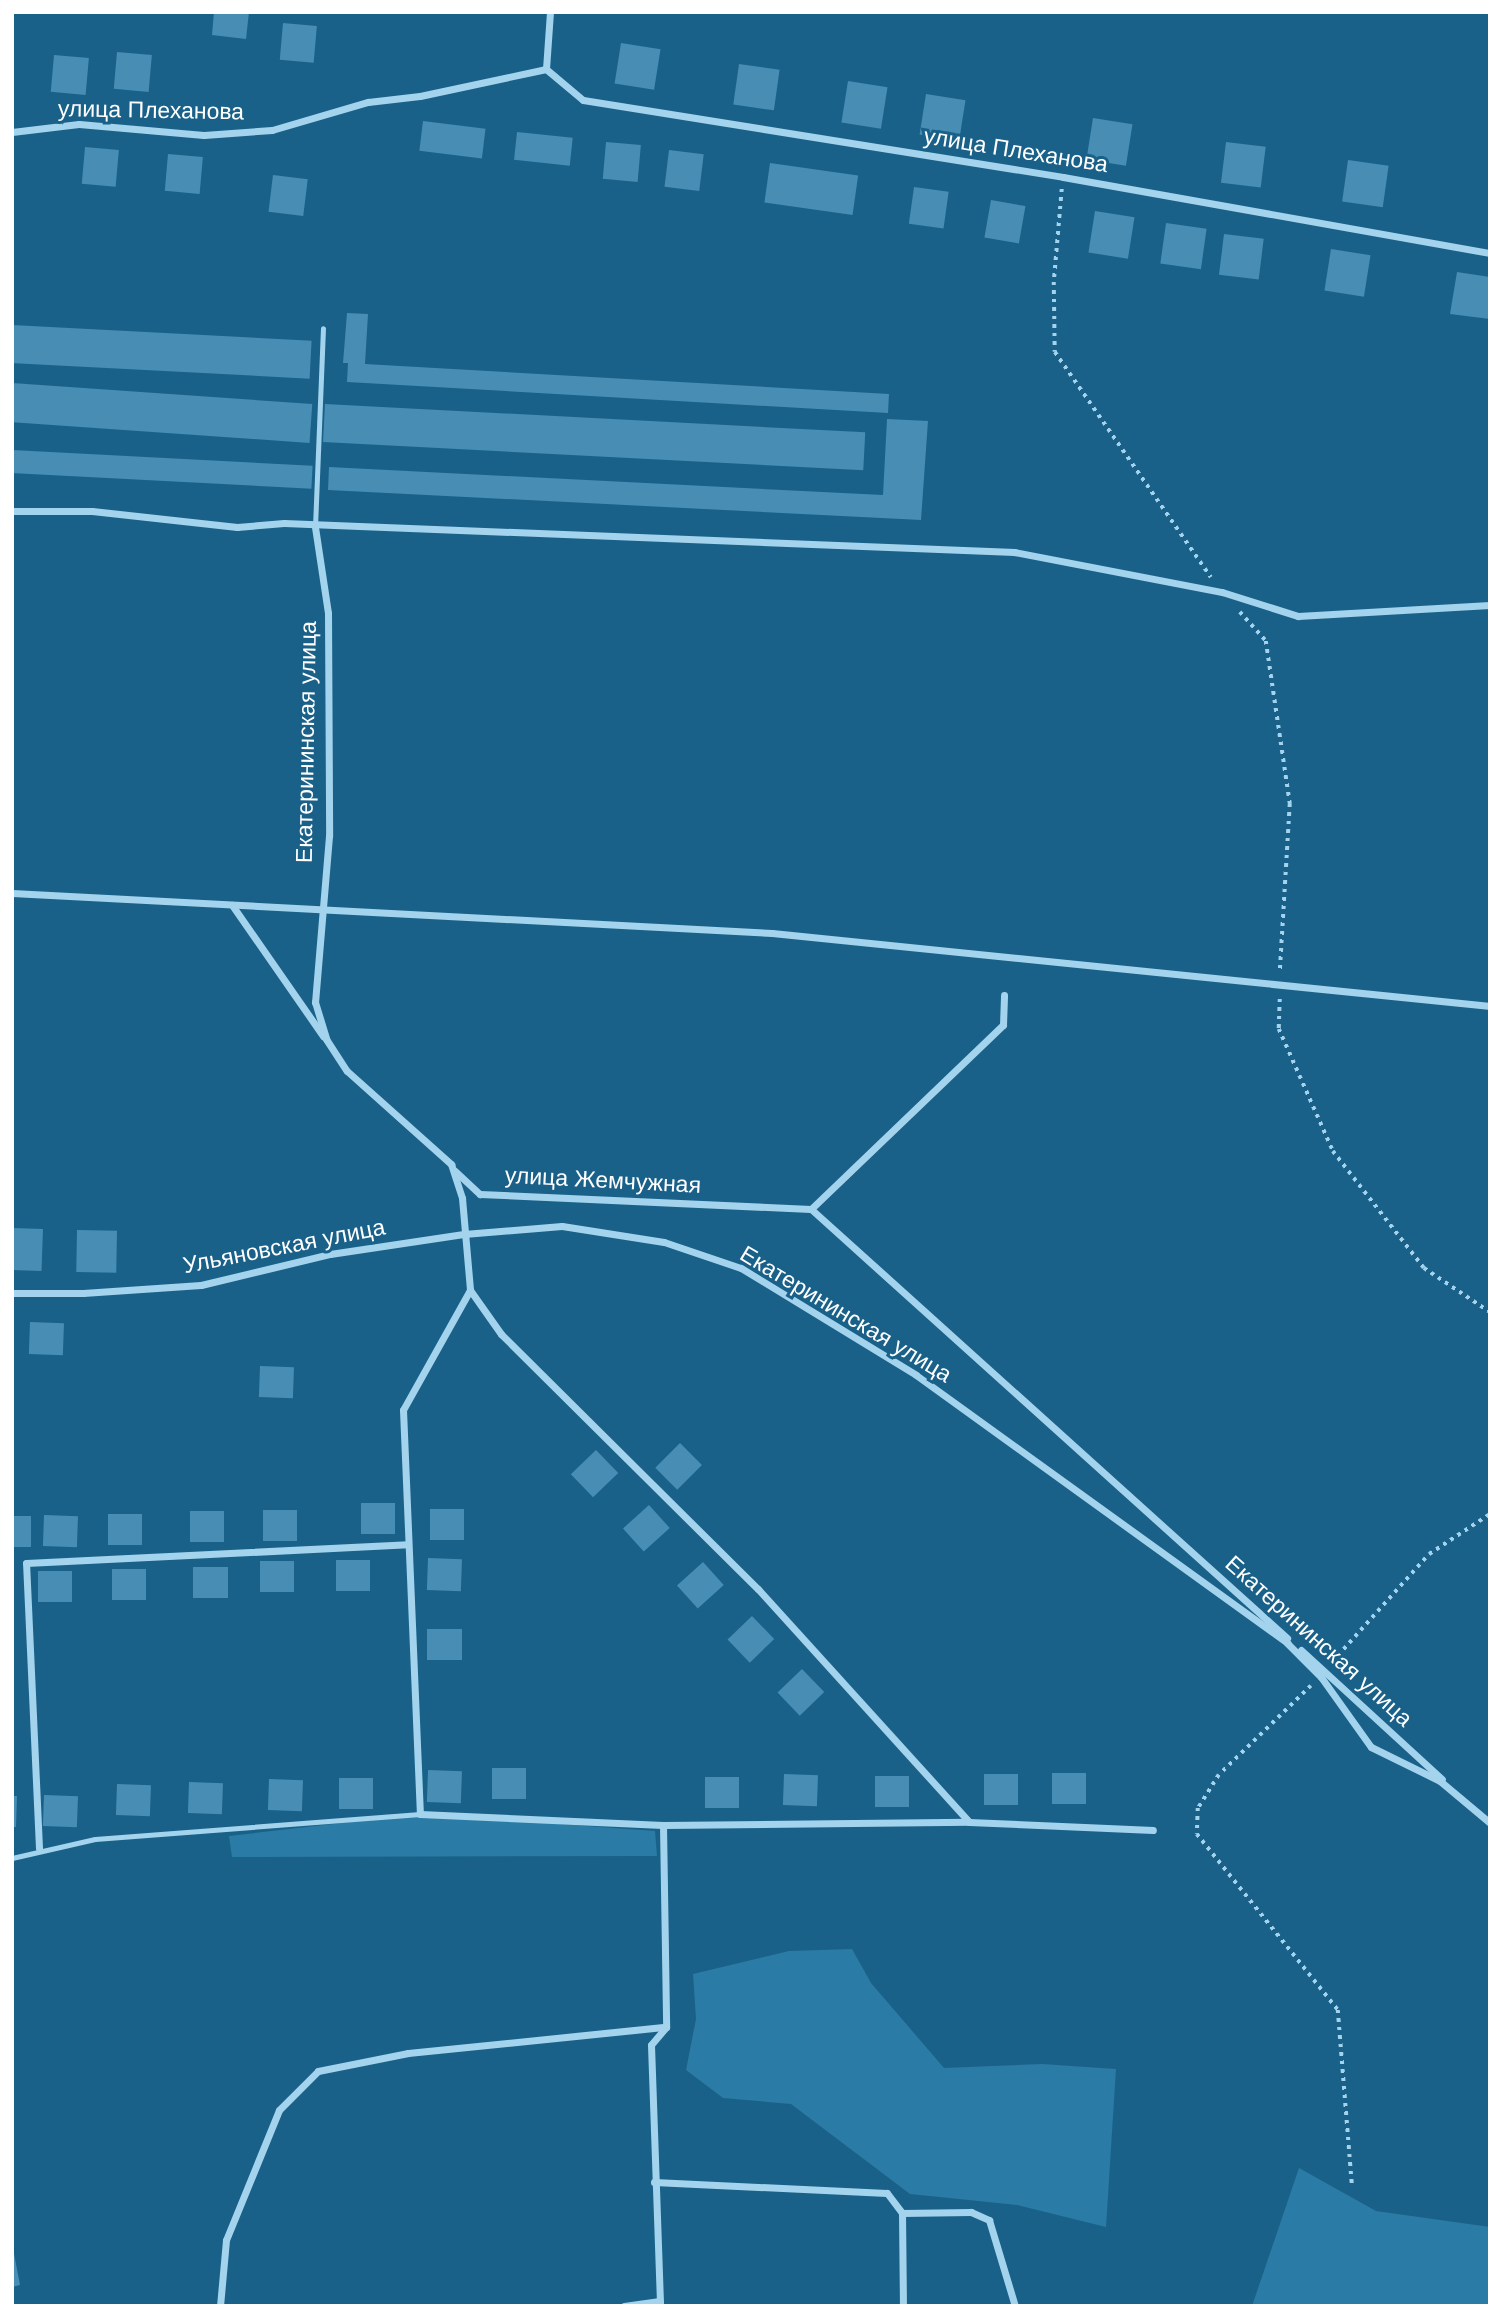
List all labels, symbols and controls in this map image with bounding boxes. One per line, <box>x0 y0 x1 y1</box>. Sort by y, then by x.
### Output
street label: улица Плеханова <box>58 95 244 125</box>
street label: улица Плеханова <box>922 122 1110 178</box>
street label: Екатерининская улица <box>290 621 322 863</box>
street label: улица Жемчужная <box>504 1161 702 1199</box>
street label: Ульяновская улица <box>181 1213 387 1279</box>
street label: Екатерининская улица <box>735 1240 957 1388</box>
street label: Екатерининская улица <box>1220 1550 1418 1732</box>

